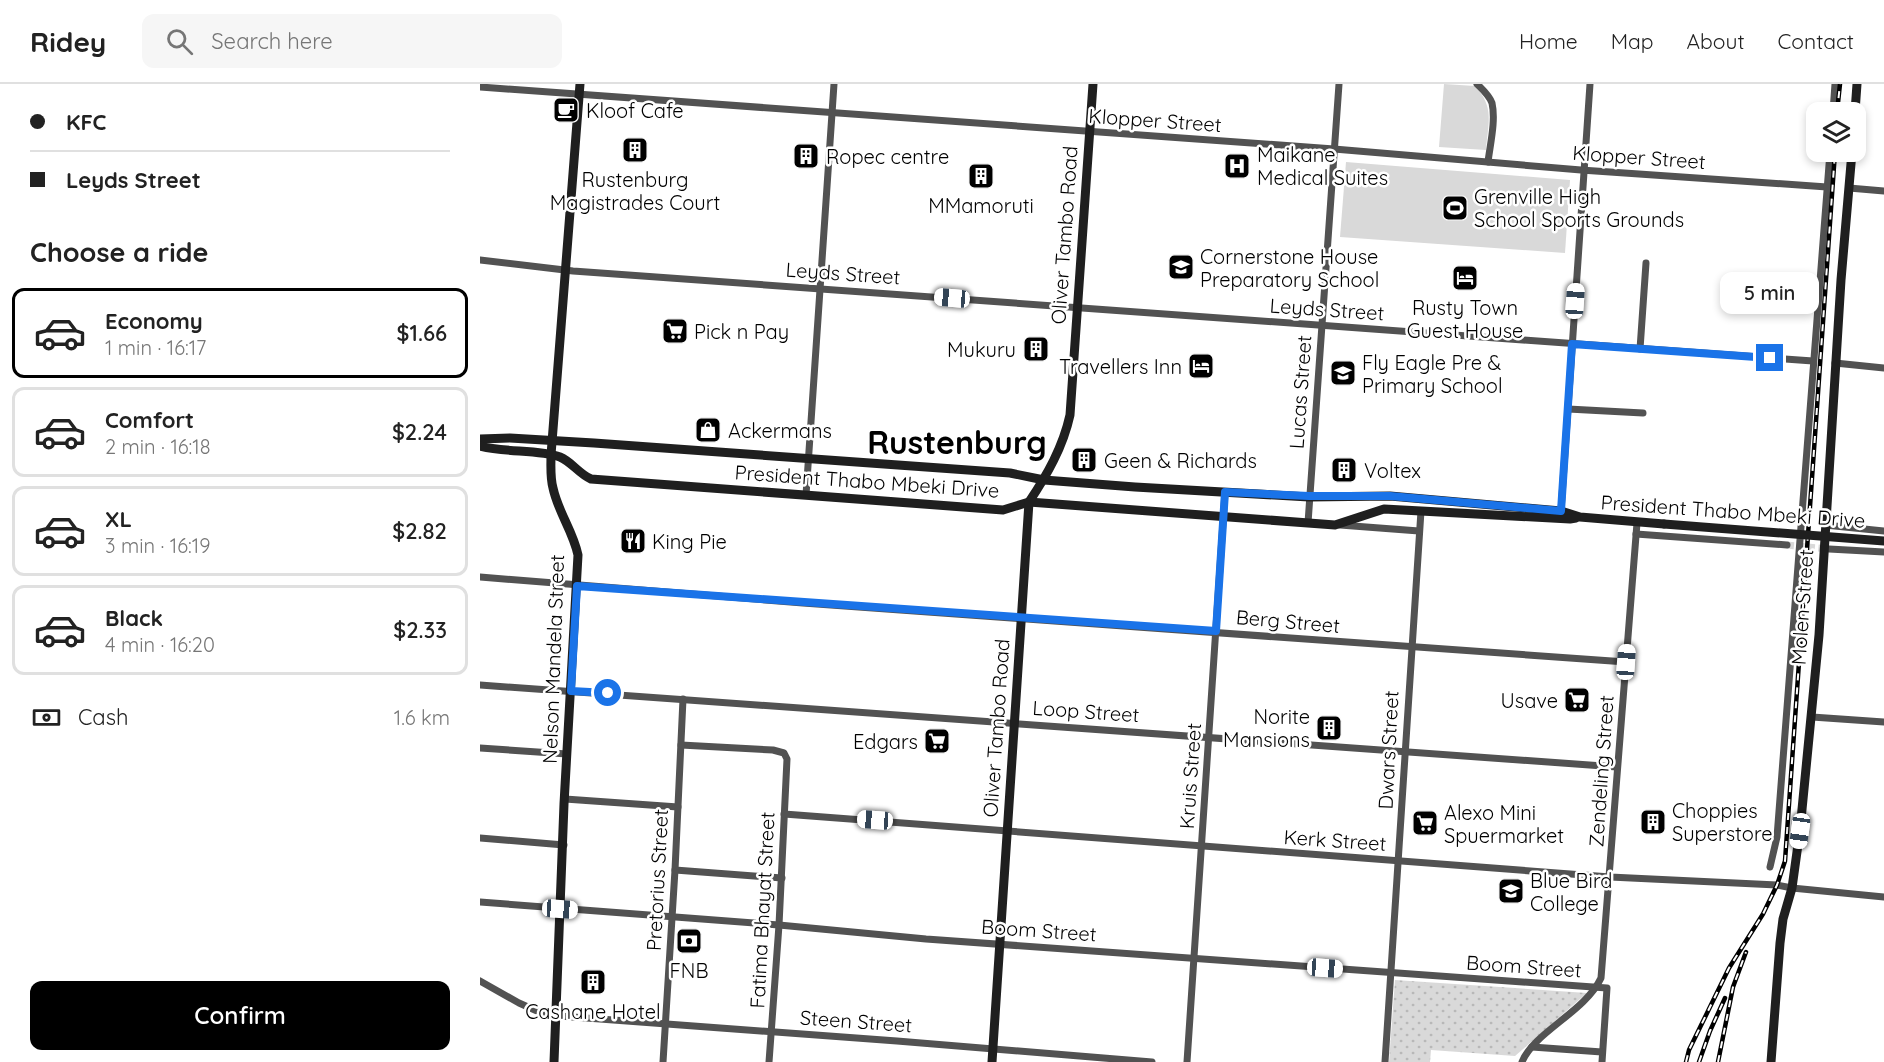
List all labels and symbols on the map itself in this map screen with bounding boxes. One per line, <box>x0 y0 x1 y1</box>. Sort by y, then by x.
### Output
cafe icon: Kloof Cafe <box>551 95 581 125</box>
place label: Kloof Cafe <box>586 98 684 123</box>
street label: Klopper Street <box>1088 103 1223 137</box>
building icon: Rustenburg Magistrades Court <box>620 135 650 165</box>
street label: Klopper Street <box>1572 140 1707 174</box>
building icon: Ropec centre <box>791 141 821 171</box>
place label: Maikane Medical Suites <box>1257 142 1388 190</box>
place label: Ropec centre <box>826 144 949 169</box>
street label: Oliver Tambo Road <box>1045 145 1083 325</box>
hospital icon: Maikane Medical Suites <box>1222 151 1252 181</box>
building icon: MMamoruti <box>966 161 996 191</box>
place label: Rustenburg Magistrades Court <box>550 167 720 215</box>
place label: Grenville High School Sports Grounds <box>1474 184 1684 232</box>
place label: MMamoruti <box>928 193 1034 218</box>
sports icon: Grenville High School Sports Grounds <box>1440 193 1470 223</box>
place label: Cornerstone House Preparatory School <box>1200 244 1379 292</box>
school or university icon: Cornerstone House Preparatory School <box>1166 252 1196 282</box>
street label: Leyds Street <box>785 257 901 289</box>
hotel icon: Rusty Town Guest House <box>1450 263 1480 293</box>
callout: 5 min <box>1720 271 1820 313</box>
car <box>1565 282 1585 320</box>
car <box>933 287 971 309</box>
street label: Leyds Street <box>1269 293 1385 325</box>
place label: Rusty Town Guest House <box>1407 295 1523 343</box>
supermarket icon: Pick n Pay <box>660 316 690 346</box>
place label: Pick n Pay <box>694 319 789 344</box>
building icon: Mukuru <box>1021 334 1051 364</box>
street label: Lucas Street <box>1284 334 1316 450</box>
place label: Mukuru <box>947 337 1016 362</box>
route end <box>1756 344 1783 371</box>
place label: Fly Eagle Pre & Primary School <box>1362 350 1503 398</box>
hotel icon: Travellers Inn <box>1186 351 1216 381</box>
place label: Travellers Inn <box>1059 354 1182 379</box>
school or university icon: Fly Eagle Pre & Primary School <box>1328 358 1358 388</box>
shop icon: Ackermans <box>693 415 723 445</box>
place label: Ackermans <box>728 418 832 443</box>
district label: Rustenburg <box>867 422 1047 462</box>
building icon: Geen & Richards <box>1069 445 1099 475</box>
place label: Geen & Richards <box>1104 448 1257 473</box>
building icon: Voltex <box>1329 455 1359 485</box>
place label: Voltex <box>1364 458 1421 483</box>
street label: President Thabo Mbeki Drive <box>734 459 1000 503</box>
street label: President Thabo Mbeki Drive <box>1600 489 1866 533</box>
restaurant icon: King Pie <box>618 526 648 556</box>
place label: King Pie <box>652 529 727 554</box>
street label: Molen Street <box>1785 548 1819 666</box>
street label: Nelson Mandela Street <box>537 554 569 764</box>
street label: Berg Street <box>1235 604 1341 638</box>
street label: Oliver Tambo Road <box>977 638 1015 818</box>
car <box>1616 643 1636 681</box>
route start <box>594 679 621 706</box>
supermarket icon: Usave <box>1562 685 1592 715</box>
place label: Usave <box>1501 688 1558 713</box>
street label: Dwars Street <box>1372 690 1404 810</box>
street label: Zendeling Street <box>1583 694 1619 848</box>
street label: Loop Street <box>1032 695 1140 727</box>
place label: Norite Mansions <box>1223 704 1310 752</box>
building icon: Norite Mansions <box>1314 713 1344 743</box>
street label: Kruis Street <box>1174 722 1206 830</box>
supermarket icon: Edgars <box>922 726 952 756</box>
place label: Edgars <box>853 729 918 754</box>
place label: Choppies Superstore <box>1672 798 1772 846</box>
place label: Alexo Mini Spuermarket <box>1444 800 1564 848</box>
building icon: Choppies Superstore <box>1638 807 1668 837</box>
street label: Pretorius Street <box>641 808 673 952</box>
supermarket icon: Alexo Mini Spuermarket <box>1410 808 1440 838</box>
car <box>856 810 894 830</box>
street label: Fatima Bhayat Street <box>744 811 780 1009</box>
car <box>1789 812 1811 850</box>
street label: Kerk Street <box>1283 824 1387 856</box>
place label: Blue Bird College <box>1530 868 1612 916</box>
school or university icon: Blue Bird College <box>1496 876 1526 906</box>
car <box>541 899 579 919</box>
street label: Boom Street <box>981 914 1098 947</box>
bank icon: FNB <box>674 926 704 956</box>
street label: Boom Street <box>1466 950 1583 983</box>
place label: FNB <box>670 958 708 983</box>
car <box>1306 958 1344 978</box>
building icon: Cashane Hotel <box>578 967 608 997</box>
place label: Cashane Hotel <box>525 999 661 1024</box>
street label: Steen Street <box>799 1005 913 1037</box>

